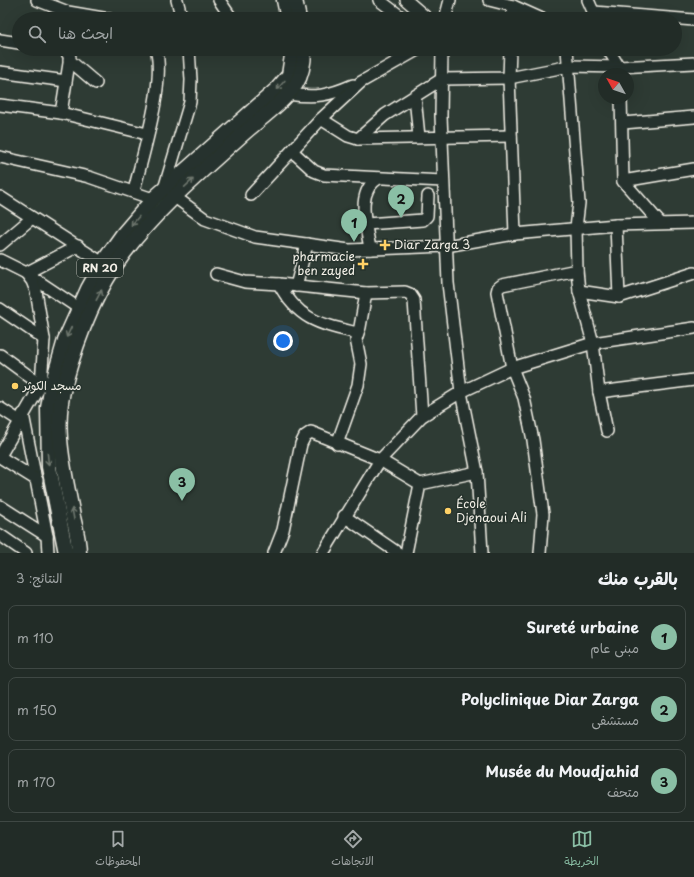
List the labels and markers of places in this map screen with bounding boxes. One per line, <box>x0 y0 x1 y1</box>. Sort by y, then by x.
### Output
pin: 2 <box>388 185 414 218</box>
pin: 1 <box>341 209 367 242</box>
place label: Diar Zarga 3 <box>394 235 470 253</box>
marker: Diar Zarga 3 <box>379 239 391 251</box>
place label: pharmacie ben zayed <box>292 247 355 279</box>
marker: pharmacie ben zayed <box>358 259 368 269</box>
place label: مسجد الكوثر <box>22 376 82 394</box>
marker: مسجد الكوثر <box>10 381 20 391</box>
pin: 3 <box>169 468 195 501</box>
place label: École Djenaoui Ali <box>456 494 527 526</box>
marker: École Djenaoui Ali <box>443 506 453 516</box>

